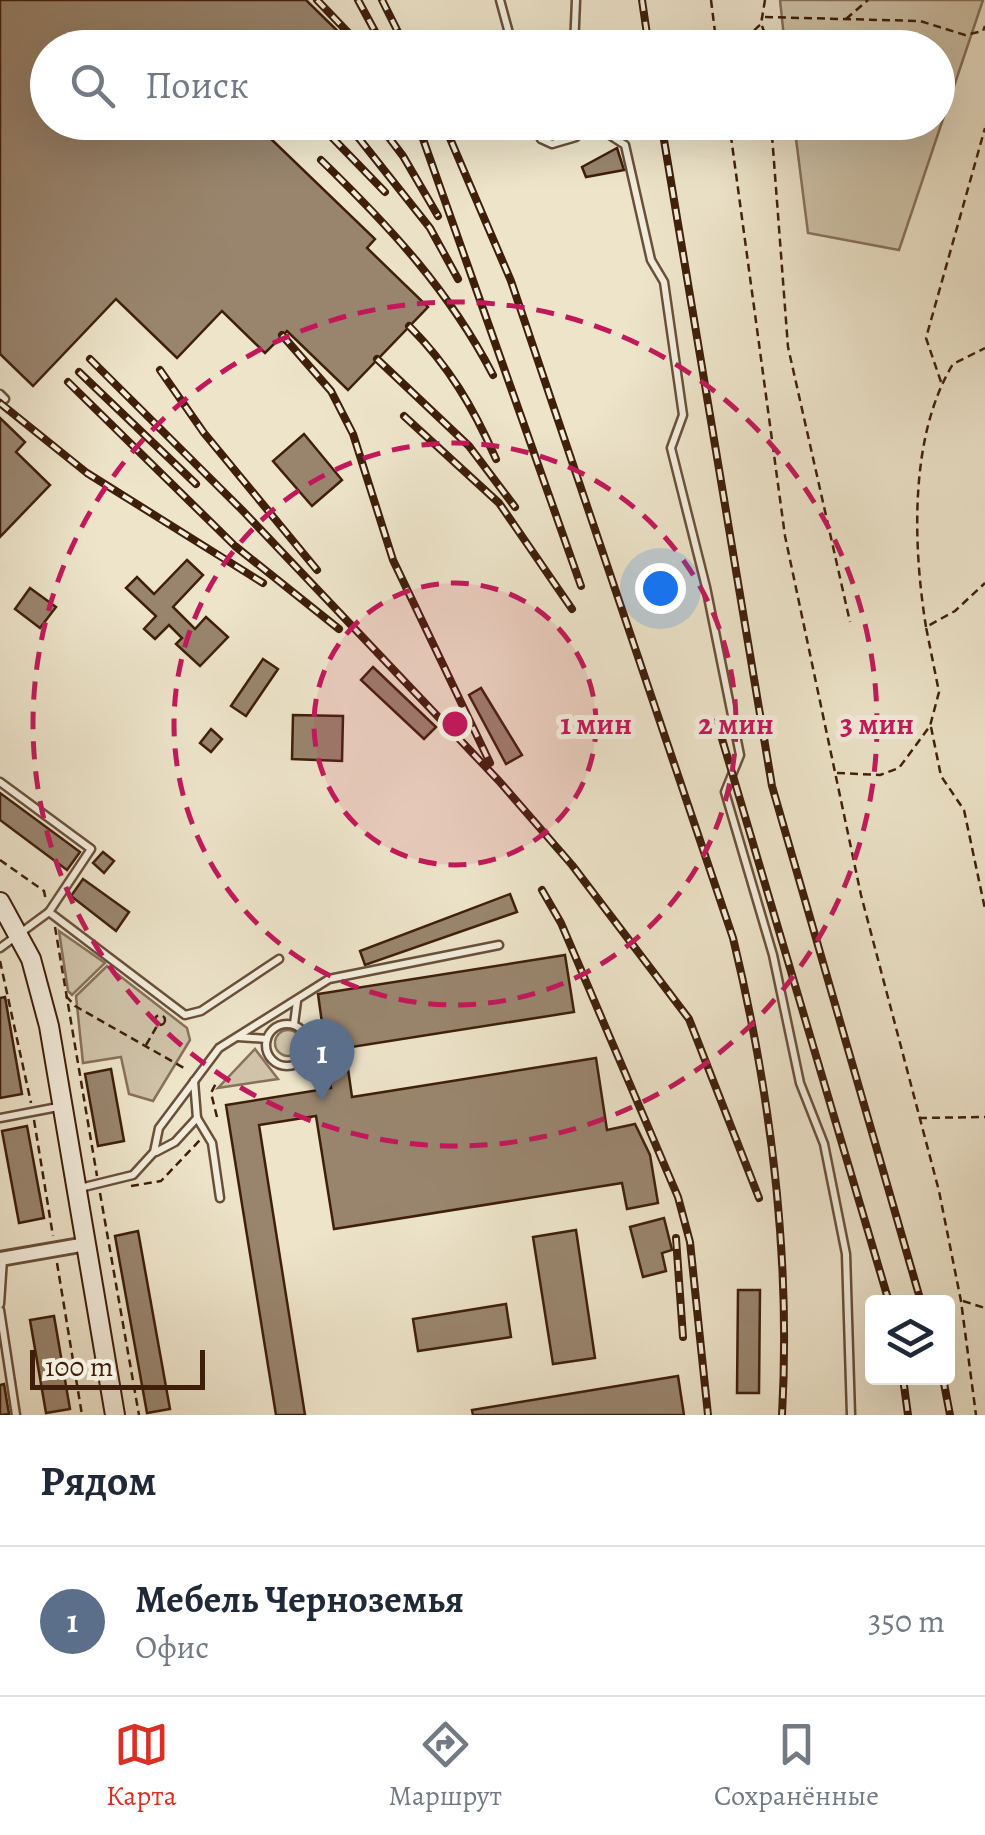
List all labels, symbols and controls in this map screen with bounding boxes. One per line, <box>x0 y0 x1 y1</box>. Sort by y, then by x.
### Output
search box <box>30 30 955 140</box>
icon: search <box>65 58 120 113</box>
text: Поиск <box>145 59 249 111</box>
your location <box>635 563 686 614</box>
text: 1 мин <box>560 704 632 744</box>
text: 2 мин <box>698 704 774 744</box>
text: 3 мин <box>840 704 914 744</box>
centre of rings <box>437 706 473 742</box>
pin: 1 <box>290 1018 354 1101</box>
map controls <box>865 1295 955 1385</box>
button: layers <box>865 1295 955 1385</box>
scale bar <box>30 1345 205 1390</box>
text: 100 m <box>45 1348 113 1386</box>
text: Рядом <box>40 1452 157 1509</box>
text: Мебель Черноземья <box>135 1573 464 1625</box>
text: 1 <box>67 1599 78 1643</box>
text: 350 m <box>868 1599 945 1643</box>
text: Офис <box>135 1625 209 1669</box>
tab: Карта <box>106 1717 177 1815</box>
tab: Маршрут <box>389 1717 502 1815</box>
tab: Сохранённые <box>714 1717 879 1815</box>

